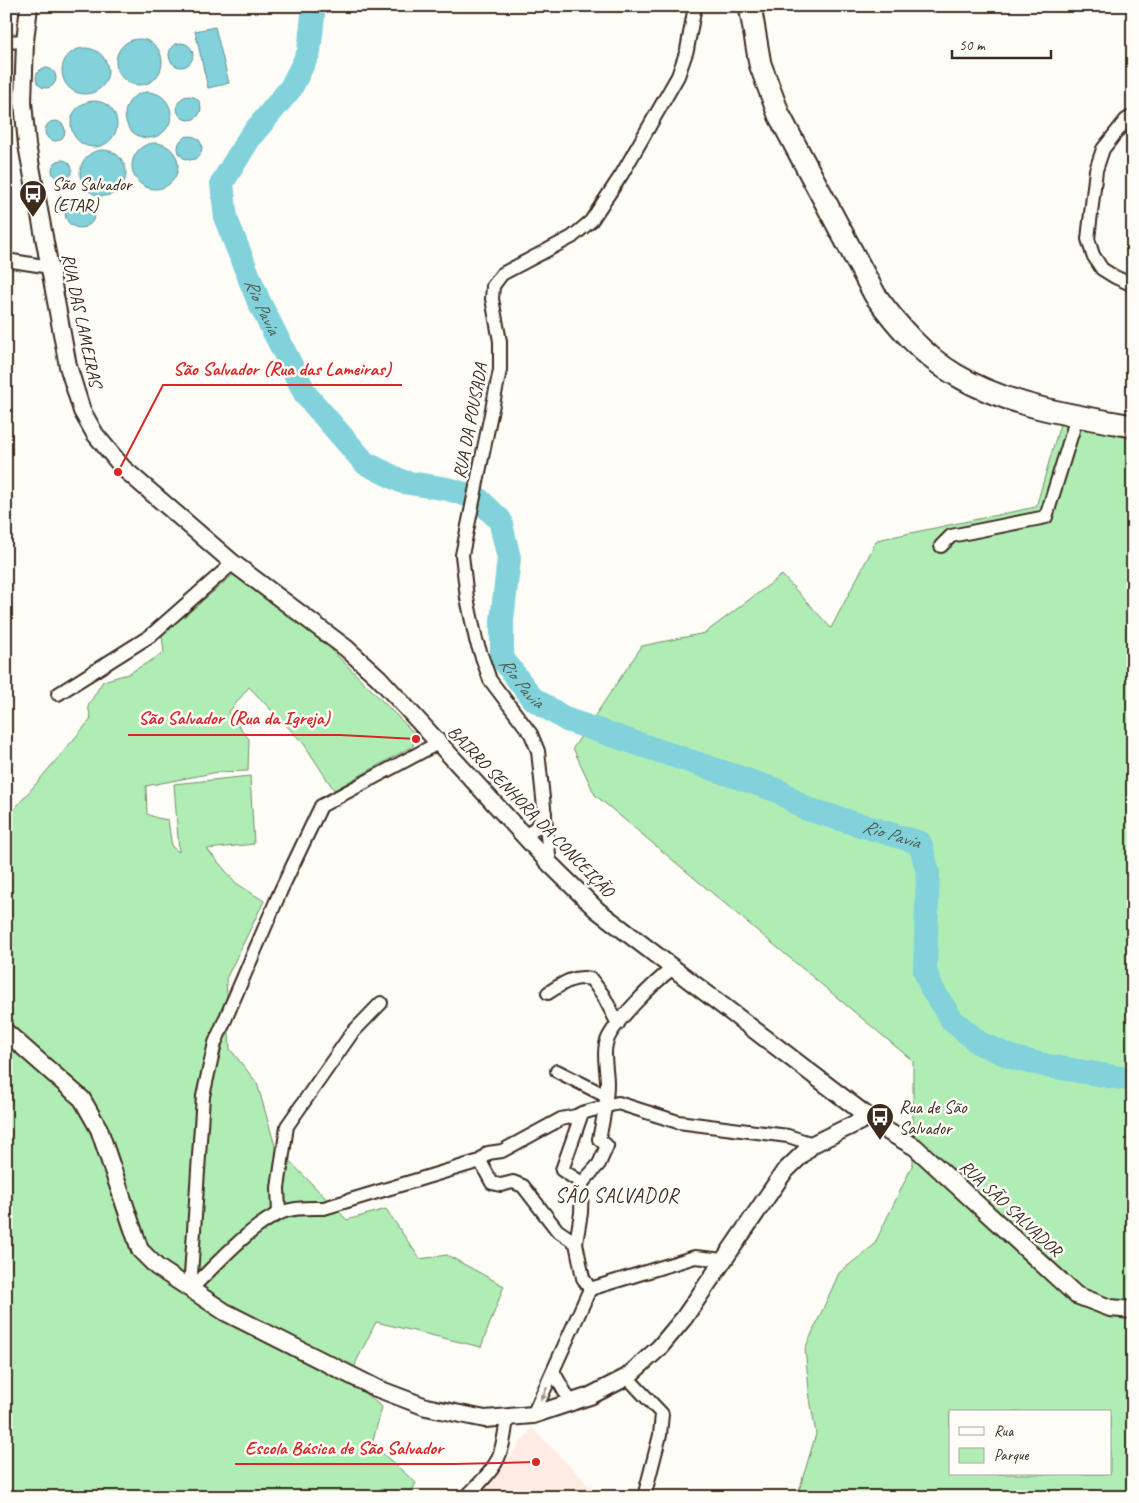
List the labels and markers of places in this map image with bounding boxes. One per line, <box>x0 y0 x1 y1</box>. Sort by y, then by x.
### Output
place label: São Salvador (ETAR) <box>52 173 134 216</box>
bus stop icon: São Salvador (ETAR) <box>18 179 48 218</box>
callout: São Salvador (Rua das Lameiras) <box>163 351 402 385</box>
callout: São Salvador (Rua da Igreja) <box>128 701 340 735</box>
place label: Rua de São Salvador <box>899 1096 968 1139</box>
bus stop icon: Rua de São Salvador <box>865 1102 895 1141</box>
callout: Escola Básica de São Salvador <box>235 1430 454 1464</box>

